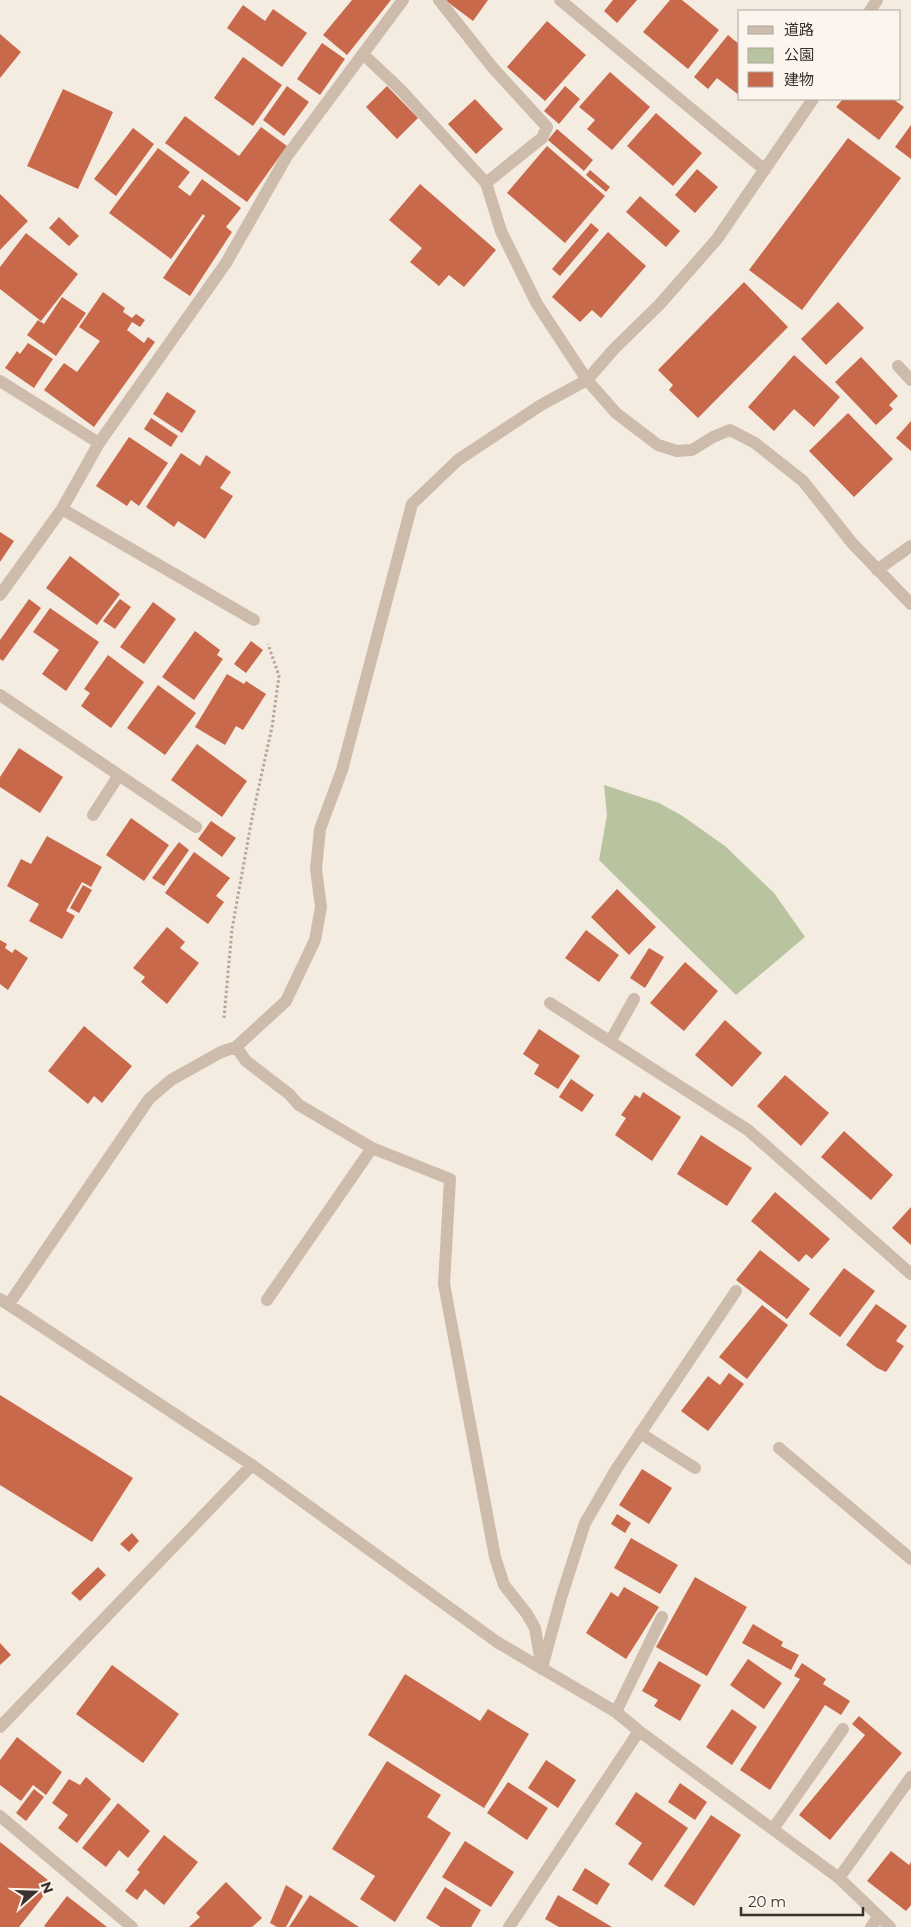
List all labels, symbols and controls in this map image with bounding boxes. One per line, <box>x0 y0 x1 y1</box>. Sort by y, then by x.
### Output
legend <box>738 10 901 100</box>
text: 道路 <box>784 20 814 39</box>
text: 公園 <box>784 45 814 64</box>
text: 建物 <box>784 70 814 89</box>
north arrow <box>10 1867 60 1917</box>
text: N <box>37 1879 58 1896</box>
scale bar <box>741 1884 864 1916</box>
text: 20 m <box>748 1892 786 1911</box>

